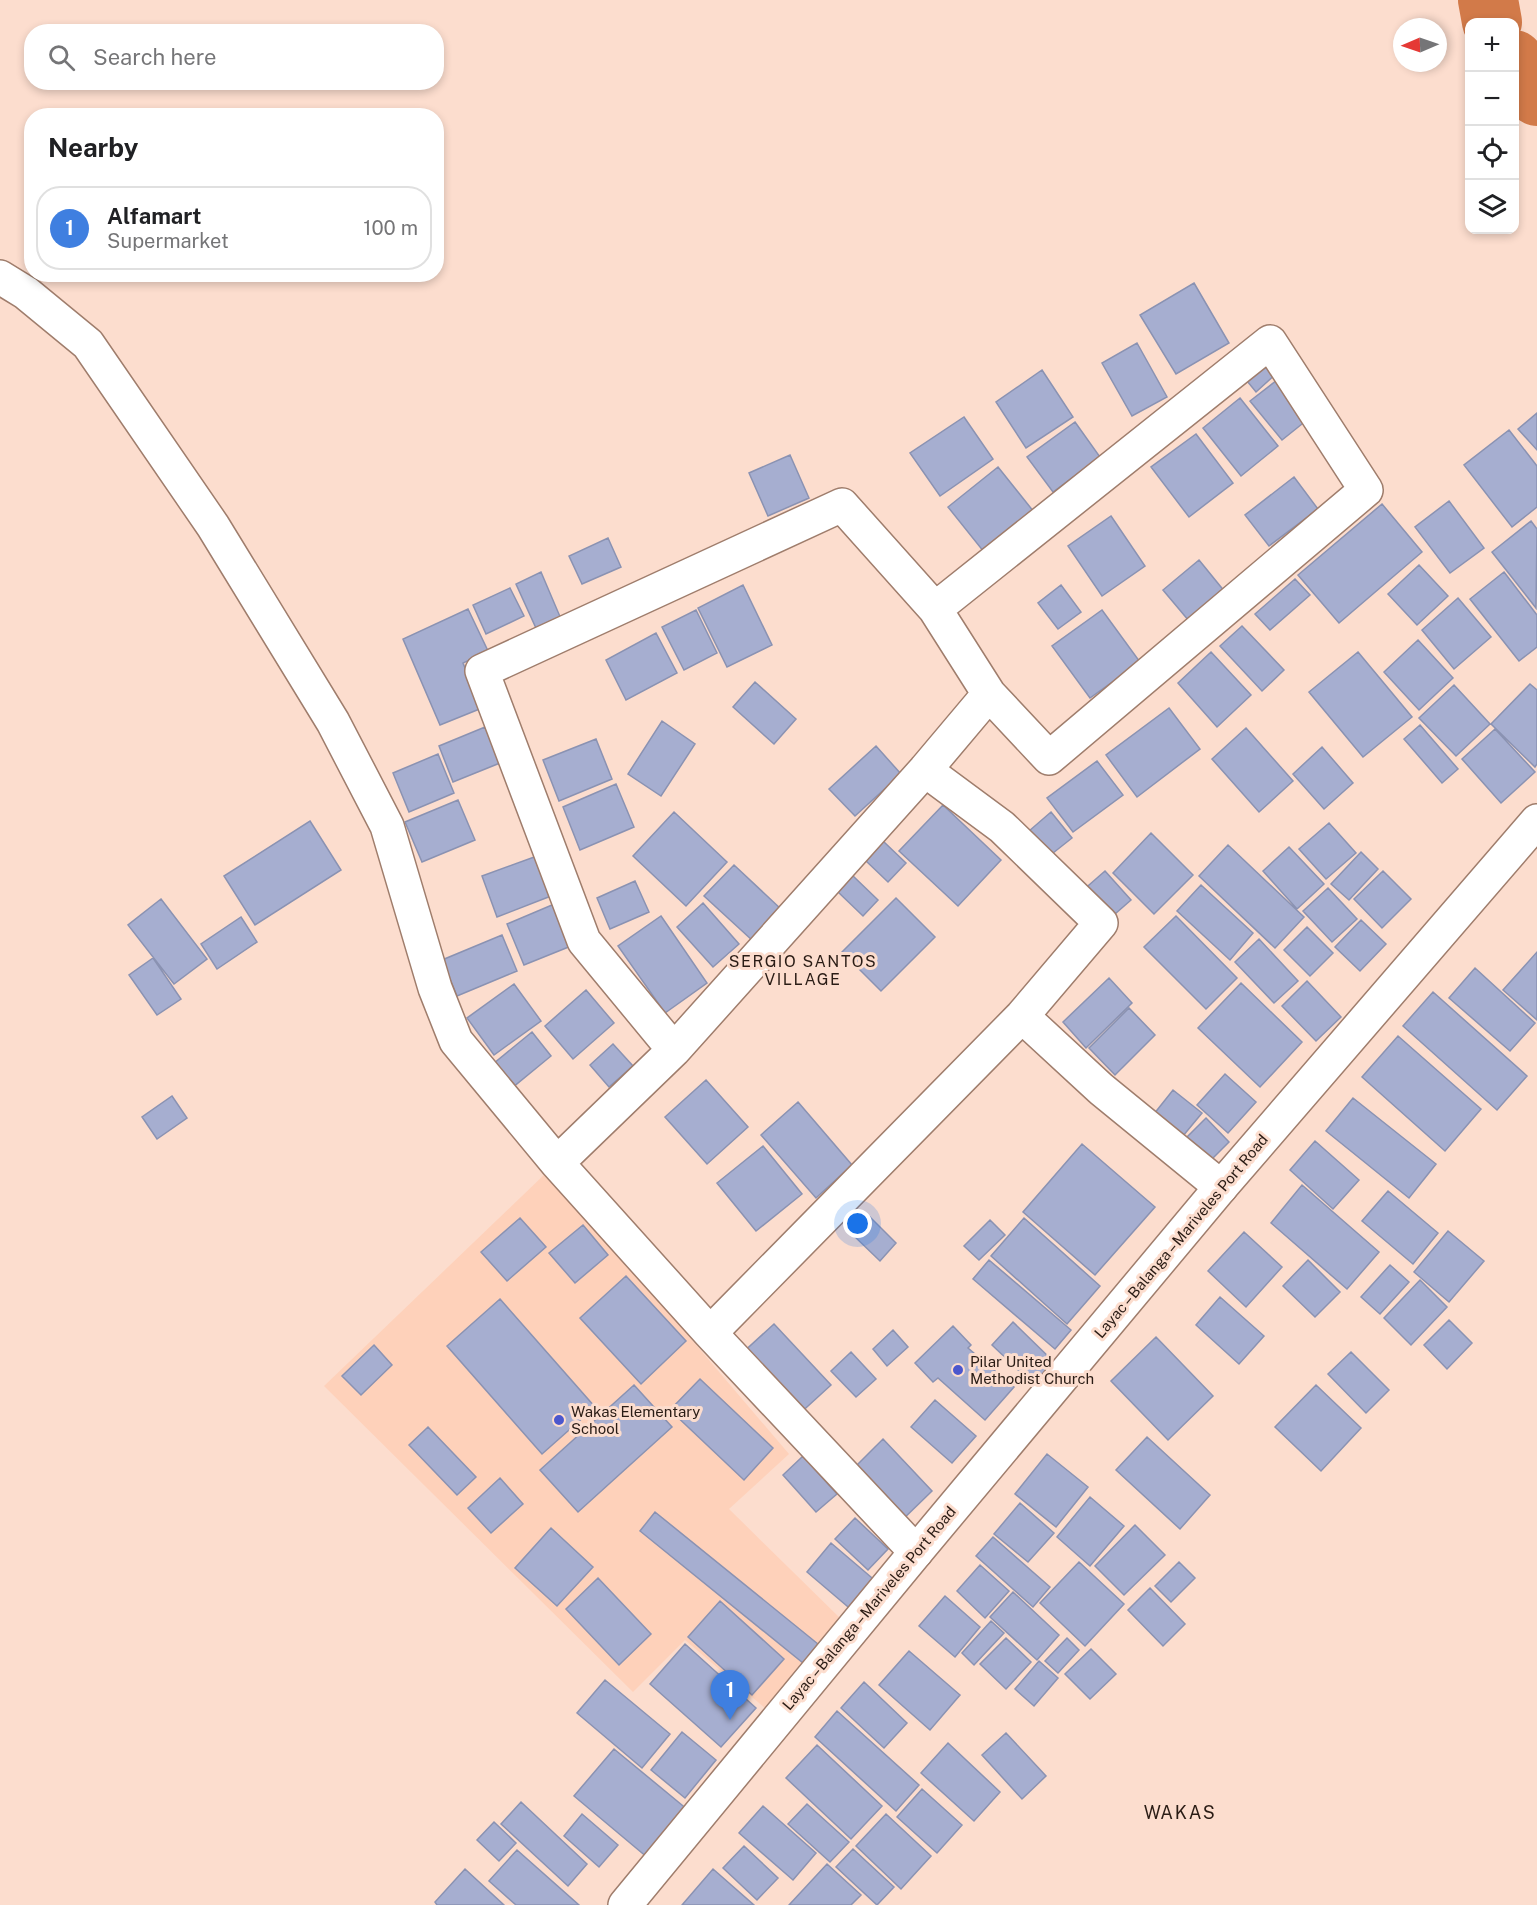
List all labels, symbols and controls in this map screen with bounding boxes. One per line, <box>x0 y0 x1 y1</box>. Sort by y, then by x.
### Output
north arrow <box>1393 18 1447 72</box>
map controls <box>1465 18 1519 234</box>
button: + <box>1465 18 1519 72</box>
search box <box>24 24 444 90</box>
icon: search <box>45 41 78 74</box>
text: Search here <box>93 44 217 70</box>
button: − <box>1465 72 1519 126</box>
button: locate <box>1465 126 1519 180</box>
text: Nearby <box>48 132 138 163</box>
button: layers <box>1465 180 1519 234</box>
text: Alfamart <box>107 203 201 229</box>
text: 1 <box>65 216 74 240</box>
text: 100 m <box>363 216 418 240</box>
text: Supermarket <box>107 229 229 253</box>
district label: SERGIO SANTOS VILLAGE <box>729 952 877 989</box>
street label: Layac – Balanga – Mariveles Port Road <box>1091 1131 1271 1341</box>
your location <box>843 1209 872 1238</box>
place label: Pilar United Methodist Church <box>970 1353 1094 1387</box>
marker: Pilar United Methodist Church <box>951 1363 965 1377</box>
place label: Wakas Elementary School <box>571 1403 700 1437</box>
marker: Wakas Elementary School <box>552 1413 566 1427</box>
street label: Layac – Balanga – Mariveles Port Road <box>779 1503 959 1713</box>
pin: 1 <box>710 1670 750 1720</box>
district label: WAKAS <box>1144 1802 1216 1823</box>

